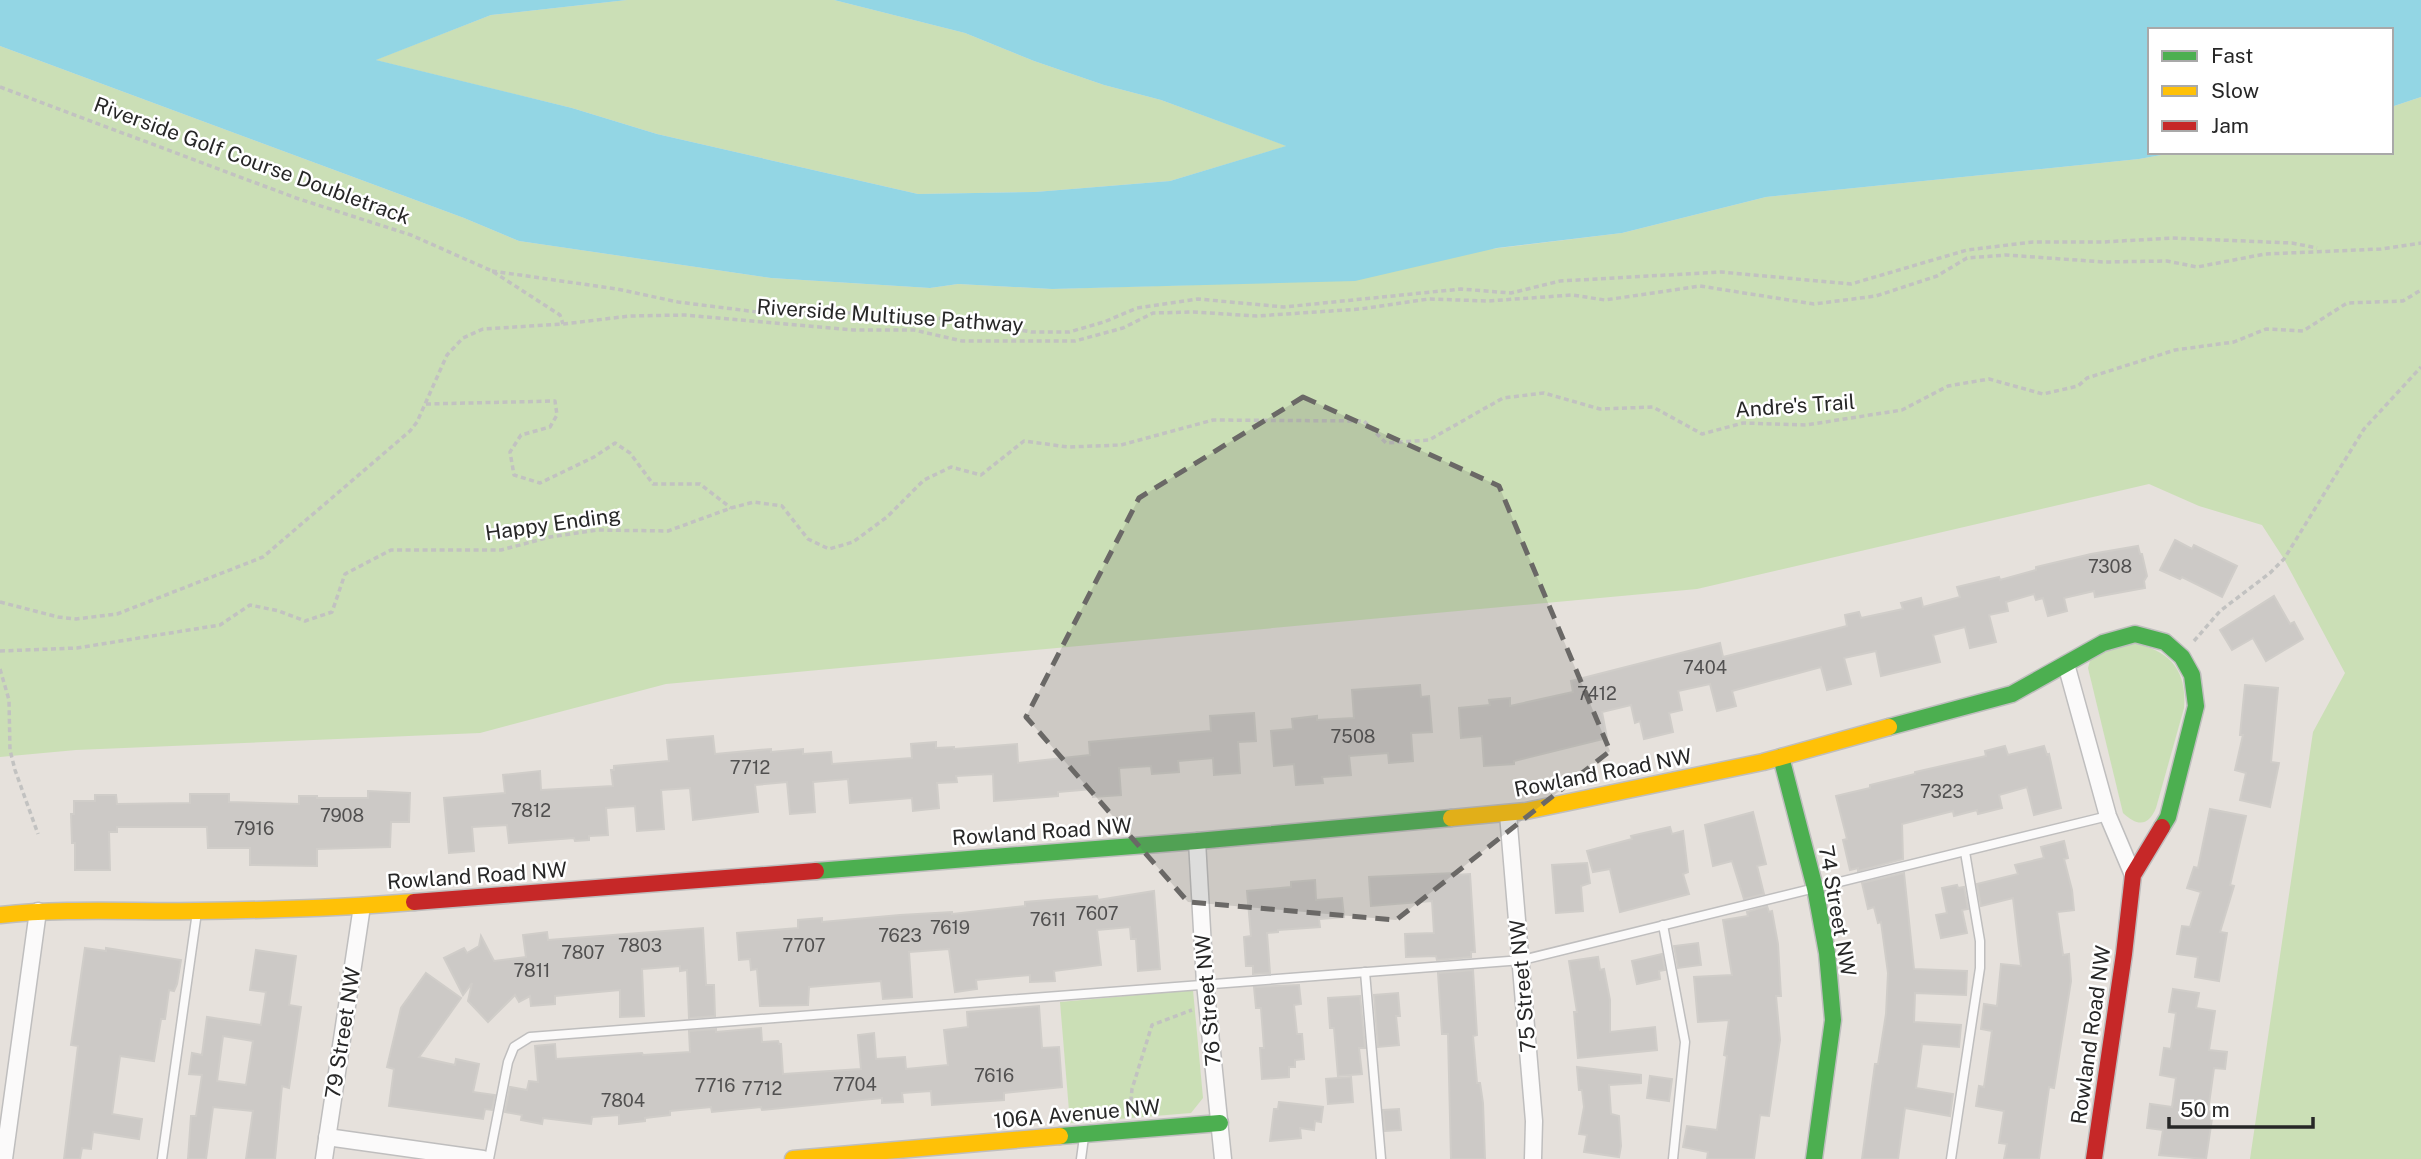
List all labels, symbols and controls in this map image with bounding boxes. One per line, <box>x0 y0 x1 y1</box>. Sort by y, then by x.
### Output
legend <box>2148 28 2393 154</box>
text: Fast <box>2211 43 2253 68</box>
text: Slow <box>2211 78 2259 103</box>
street label: Riverside Golf Course Doubletrack <box>91 92 414 230</box>
text: Jam <box>2211 113 2249 138</box>
street label: Riverside Multiuse Pathway <box>756 294 1024 337</box>
street label: Andre's Trail <box>1734 389 1856 422</box>
street label: Happy Ending <box>483 502 622 545</box>
house number: 7308 <box>2088 556 2132 577</box>
house number: 7404 <box>1683 657 1727 678</box>
house number: 7412 <box>1577 683 1617 704</box>
house number: 7508 <box>1331 726 1375 747</box>
street label: Rowland Road NW <box>1512 743 1694 802</box>
house number: 7712 <box>730 757 770 778</box>
house number: 7323 <box>1920 781 1964 802</box>
house number: 7812 <box>511 800 551 821</box>
house number: 7908 <box>320 805 364 826</box>
street label: Rowland Road NW <box>951 813 1133 850</box>
house number: 7916 <box>234 818 274 839</box>
street label: 74 Street NW <box>1814 843 1861 978</box>
street label: Rowland Road NW <box>386 857 568 894</box>
house number: 7607 <box>1075 903 1119 924</box>
house number: 7611 <box>1030 909 1066 930</box>
house number: 7619 <box>930 917 970 938</box>
street label: 75 Street NW <box>1504 918 1541 1054</box>
house number: 7623 <box>878 925 922 946</box>
street label: 76 Street NW <box>1189 933 1226 1067</box>
house number: 7803 <box>618 935 662 956</box>
house number: 7707 <box>783 935 826 956</box>
house number: 7807 <box>561 942 605 963</box>
street label: Rowland Road NW <box>2066 944 2115 1126</box>
house number: 7811 <box>514 960 550 981</box>
street label: 79 Street NW <box>320 965 365 1100</box>
house number: 7616 <box>974 1065 1014 1086</box>
house number: 7704 <box>833 1074 877 1095</box>
house number: 7716 <box>695 1075 735 1096</box>
house number: 7712 <box>742 1078 782 1099</box>
scale bar <box>2169 1086 2312 1130</box>
house number: 7804 <box>601 1090 645 1111</box>
street label: 106A Avenue NW <box>993 1094 1161 1133</box>
text: 50 m <box>2180 1097 2230 1122</box>

